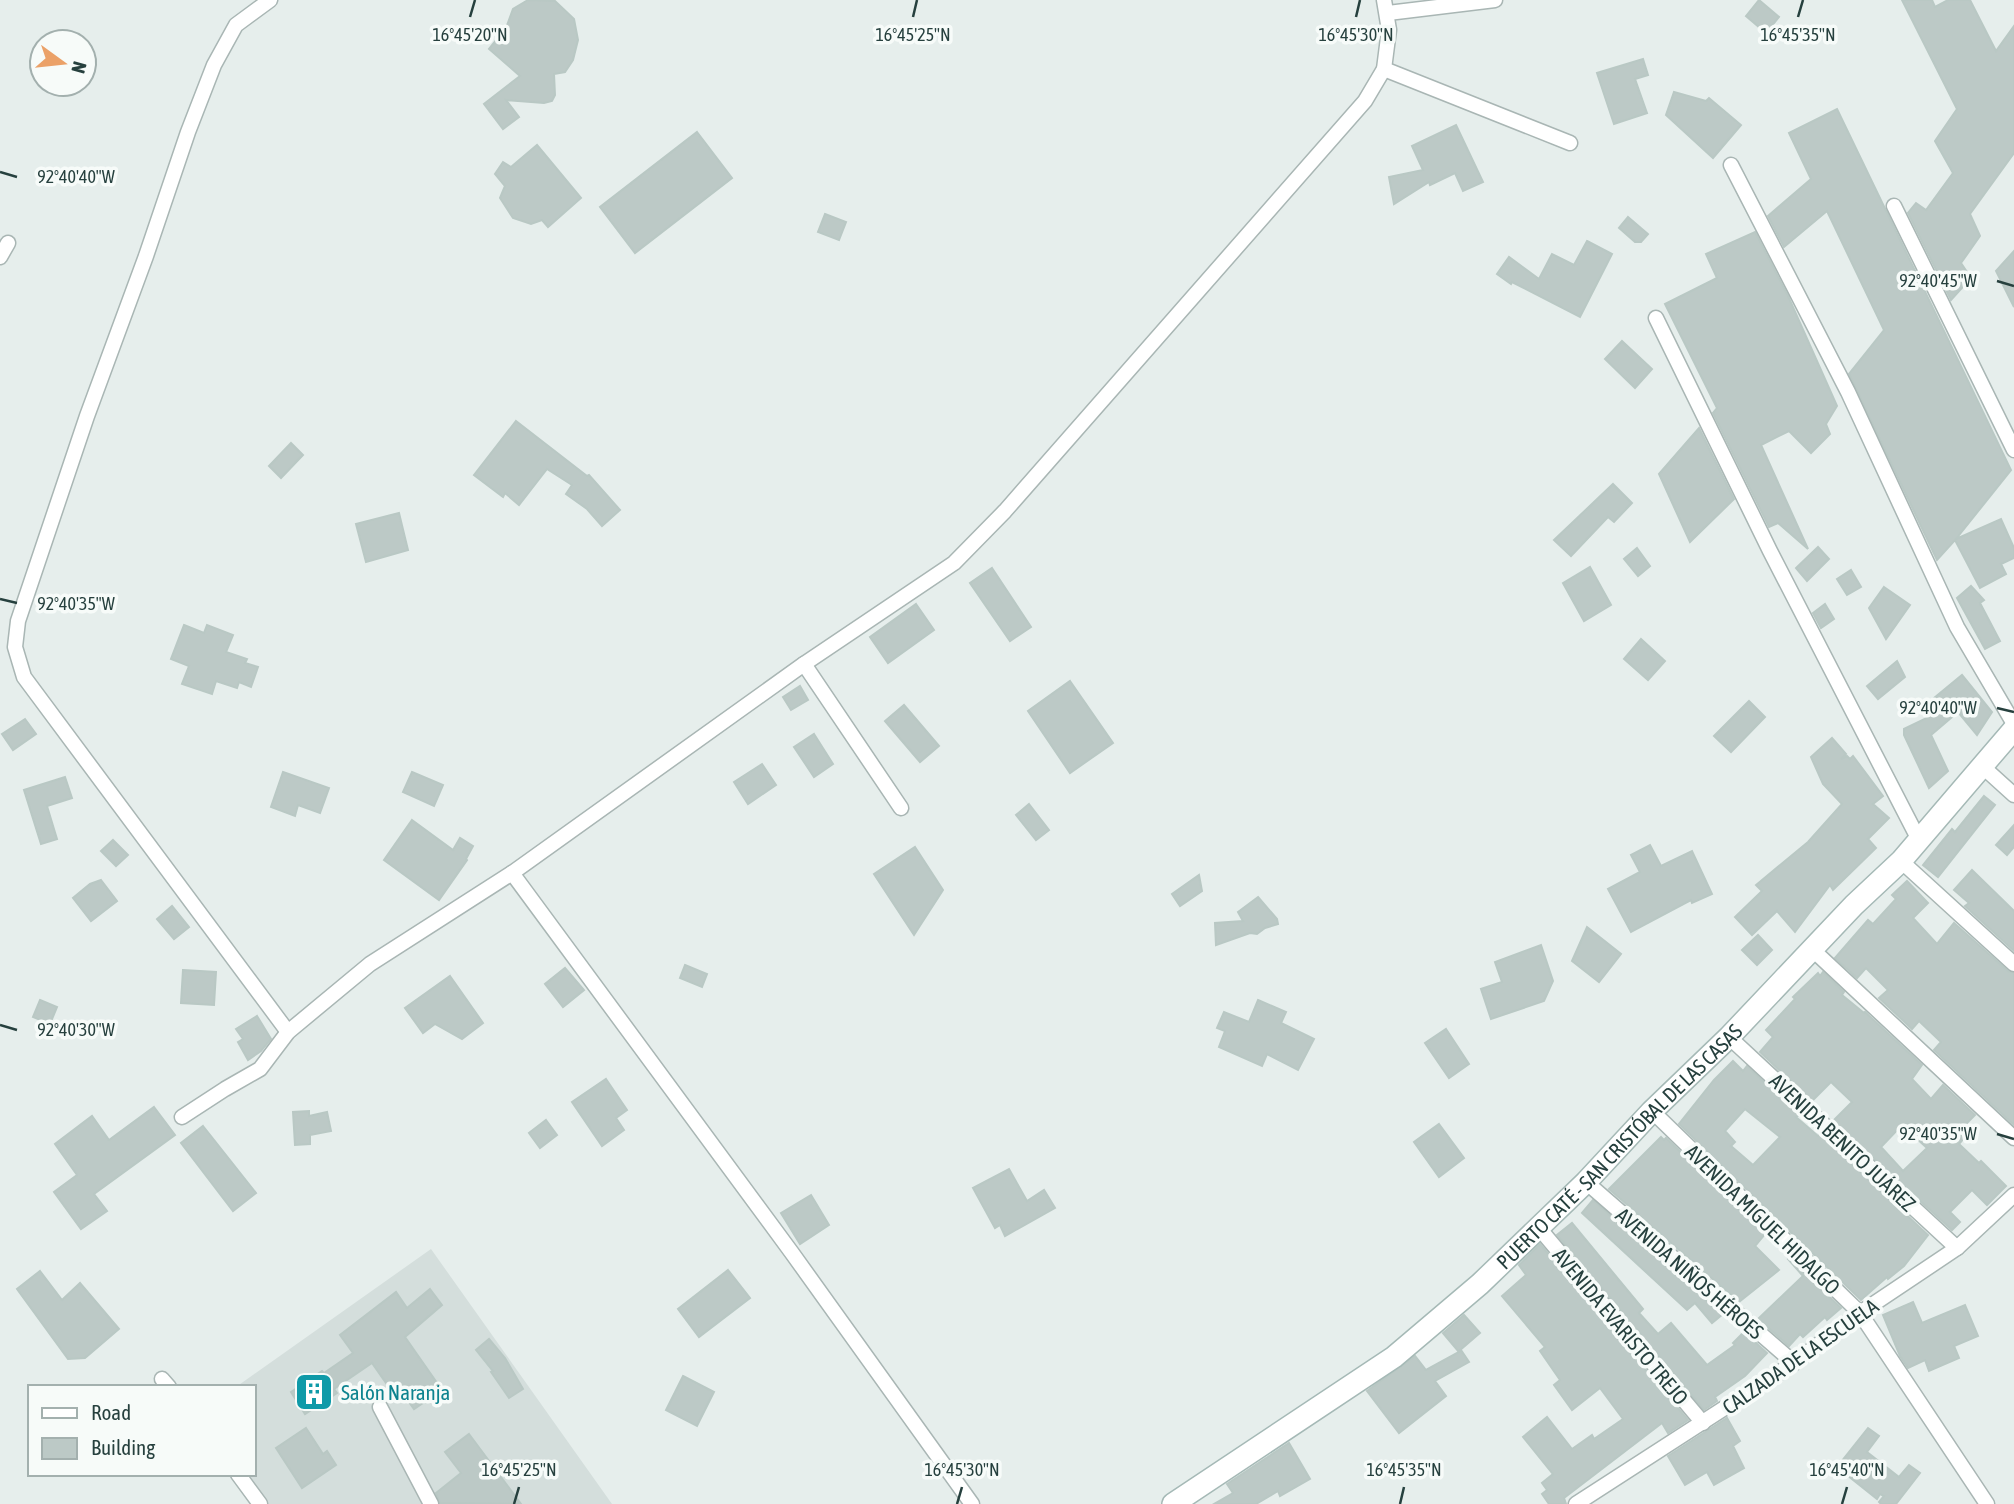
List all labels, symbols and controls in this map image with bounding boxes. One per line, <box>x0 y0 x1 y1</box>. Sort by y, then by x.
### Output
text: 16°45'20"N <box>432 24 508 45</box>
text: 16°45'25"N <box>875 24 951 45</box>
text: 16°45'30"N <box>1318 24 1394 45</box>
text: 16°45'35"N <box>1760 24 1836 45</box>
north arrow <box>28 28 98 98</box>
text: N <box>67 59 91 76</box>
text: 92°40'40"W <box>37 166 115 187</box>
text: 92°40'45"W <box>1899 270 1977 291</box>
text: 92°40'35"W <box>37 593 115 614</box>
text: 92°40'40"W <box>1899 697 1977 718</box>
text: 92°40'30"W <box>37 1019 115 1040</box>
street label: PUERTO CATÉ - SAN CRISTÓBAL DE LAS CASAS <box>1491 1019 1747 1274</box>
street label: AVENIDA BENITO JUÁREZ <box>1765 1068 1921 1216</box>
text: 92°40'35"W <box>1899 1123 1977 1144</box>
street label: AVENIDA MIGUEL HIDALGO <box>1681 1139 1845 1299</box>
street label: AVENIDA NIÑOS HÉROES <box>1611 1202 1769 1344</box>
street label: AVENIDA EVARISTO TREJO <box>1548 1243 1694 1409</box>
street label: CALZADA DE LA ESCUELA <box>1718 1293 1883 1419</box>
building icon: Salón Naranja <box>293 1371 335 1413</box>
place label: Salón Naranja <box>341 1380 450 1404</box>
legend <box>28 1385 256 1476</box>
text: Road <box>91 1400 131 1424</box>
text: Building <box>91 1435 155 1459</box>
text: 16°45'25"N <box>481 1459 557 1480</box>
text: 16°45'30"N <box>924 1459 1000 1480</box>
text: 16°45'35"N <box>1366 1459 1442 1480</box>
text: 16°45'40"N <box>1809 1459 1885 1480</box>

